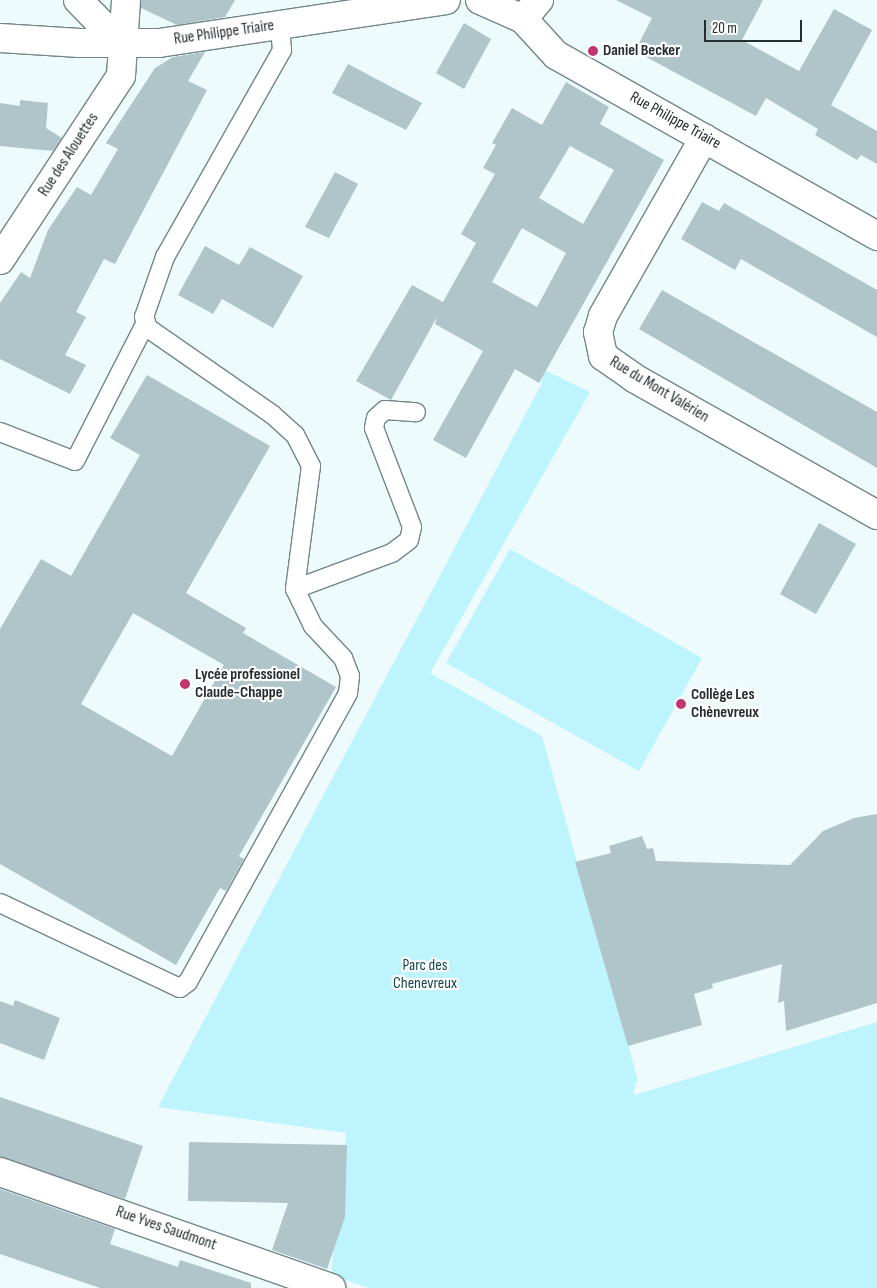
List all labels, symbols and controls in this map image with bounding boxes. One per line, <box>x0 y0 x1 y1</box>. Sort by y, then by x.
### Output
scale bar <box>707 10 804 42</box>
street label: Rue Philippe Triaire <box>173 16 275 50</box>
text: 20 m <box>712 19 737 38</box>
place label: Daniel Becker <box>603 41 680 61</box>
marker: Daniel Becker <box>587 45 599 57</box>
street label: Rue Philippe Triaire <box>626 88 724 154</box>
street label: Rue des Alouettes <box>35 110 103 200</box>
street label: Rue du Mont Valérien <box>606 353 712 427</box>
place label: Lycée professionel Claude-Chappe <box>195 665 300 703</box>
marker: Lycée professionel Claude-Chappe <box>179 678 191 690</box>
place label: Collège Les Chènevreux <box>691 685 759 723</box>
marker: Collège Les Chènevreux <box>675 698 687 710</box>
park label: Parc des Chenevreux <box>393 956 457 994</box>
street label: Rue Yves Saudmont <box>113 1203 219 1255</box>

